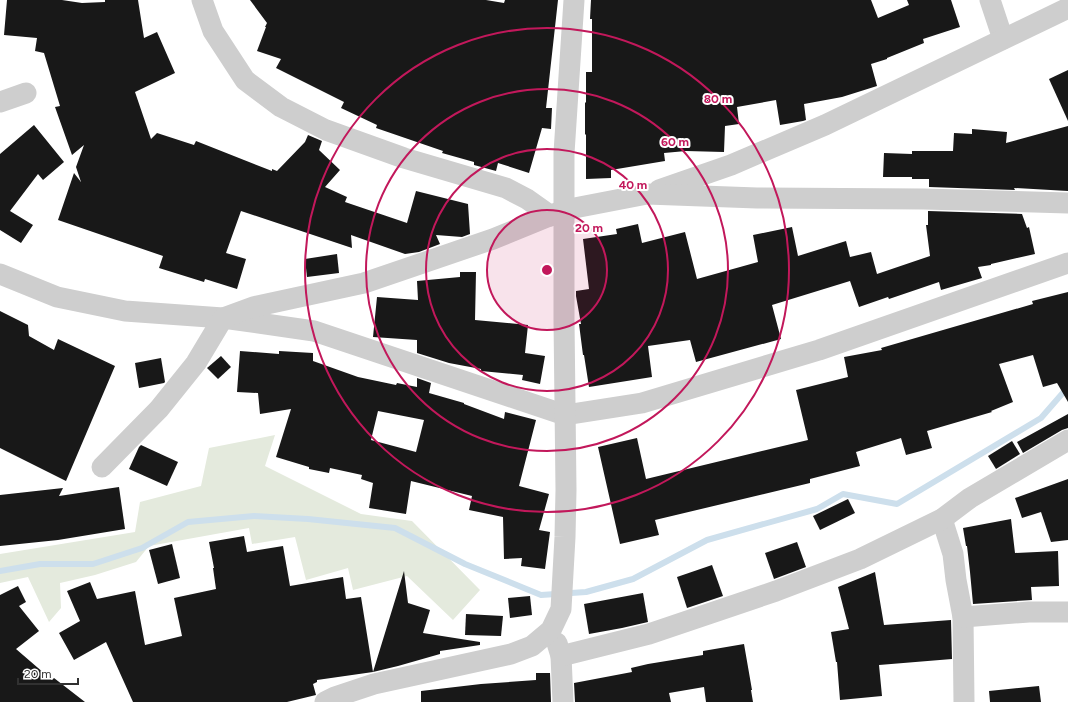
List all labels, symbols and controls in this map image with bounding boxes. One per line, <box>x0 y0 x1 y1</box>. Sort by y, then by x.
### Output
text: 80 m <box>704 92 732 106</box>
text: 60 m <box>661 135 689 149</box>
text: 40 m <box>619 178 647 192</box>
text: 20 m <box>575 221 603 235</box>
centre of rings <box>540 263 554 277</box>
scale bar <box>18 660 78 686</box>
text: 20 m <box>24 667 52 681</box>

